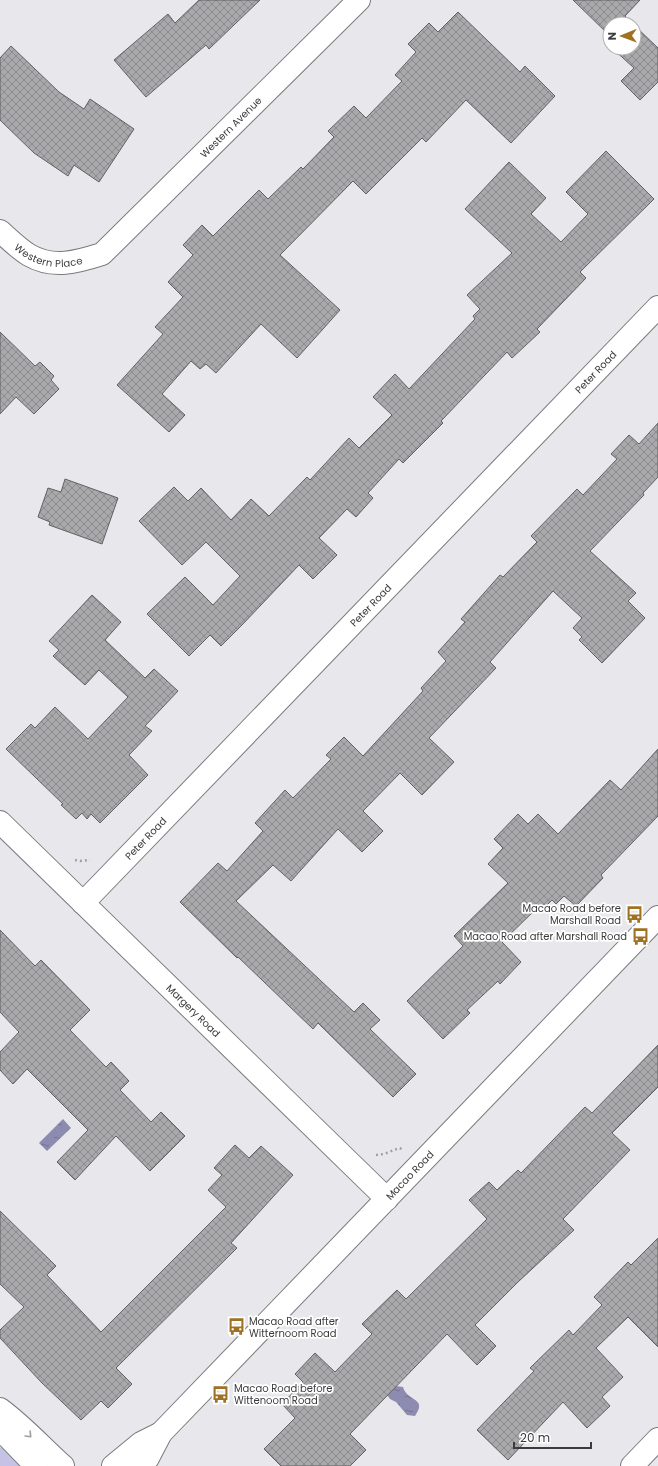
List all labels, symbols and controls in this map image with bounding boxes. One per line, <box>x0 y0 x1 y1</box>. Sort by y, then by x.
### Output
north arrow <box>602 16 642 56</box>
text: N <box>604 32 620 40</box>
street label: Western Avenue <box>197 93 265 161</box>
street label: Western Place <box>11 240 84 271</box>
street label: Peter Road <box>572 347 620 397</box>
street label: Peter Road <box>347 581 395 630</box>
street label: Peter Road <box>122 814 170 863</box>
place label: Macao Road before Marshall Road <box>522 901 621 928</box>
bus stop icon: Macao Road before Marshall Road <box>624 904 644 924</box>
bus stop icon: Macao Road after Marshall Road <box>630 926 650 946</box>
place label: Macao Road after Marshall Road <box>464 929 627 944</box>
street label: Margery Road <box>163 981 223 1041</box>
street label: Macao Road <box>382 1147 437 1203</box>
place label: Macao Road after Witternoom Road <box>249 1314 339 1341</box>
bus stop icon: Macao Road after Witternoom Road <box>226 1317 246 1337</box>
place label: Macao Road before Wittenoom Road <box>234 1381 333 1408</box>
bus stop icon: Macao Road before Wittenoom Road <box>211 1384 231 1404</box>
scale bar <box>514 1424 591 1450</box>
text: 20 m <box>520 1429 550 1446</box>
one-way arrow <box>25 1430 32 1438</box>

